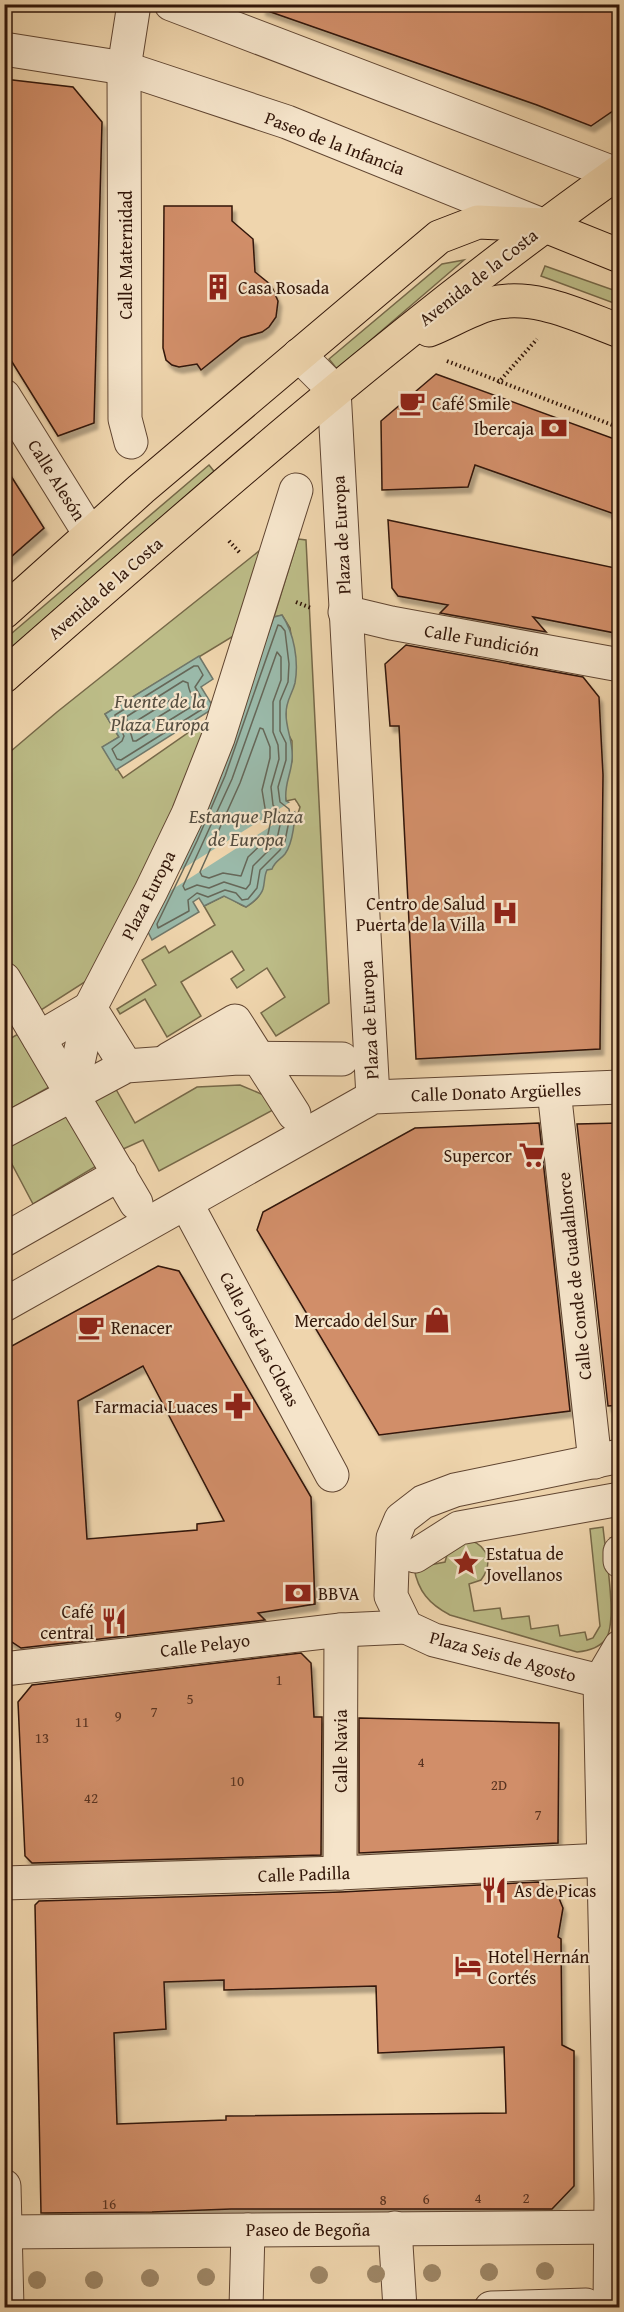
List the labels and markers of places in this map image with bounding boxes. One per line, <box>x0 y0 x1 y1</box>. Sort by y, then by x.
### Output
building icon: Casa Rosada <box>203 272 233 302</box>
place label: Casa Rosada <box>238 274 330 301</box>
cafe icon: Café Smile <box>397 388 427 418</box>
place label: Café Smile <box>432 390 511 417</box>
bank icon: Ibercaja <box>539 413 569 443</box>
place label: Ibercaja <box>474 415 534 442</box>
place label: Centro de Salud Puerta de la Villa <box>356 890 485 938</box>
hospital icon: Centro de Salud Puerta de la Villa <box>490 898 520 928</box>
supermarket icon: Supercor <box>517 1140 547 1170</box>
place label: Supercor <box>444 1142 513 1169</box>
shop icon: Mercado del Sur <box>422 1305 452 1335</box>
place label: Mercado del Sur <box>294 1307 418 1334</box>
cafe icon: Renacer <box>76 1312 106 1342</box>
place label: Renacer <box>111 1314 173 1341</box>
pharmacy icon: Farmacia Luaces <box>223 1391 253 1421</box>
place label: Farmacia Luaces <box>95 1393 218 1420</box>
place label: Estatua de Jovellanos <box>484 1540 564 1588</box>
place icon: Estatua de Jovellanos <box>451 1548 481 1578</box>
bank icon: BBVA <box>283 1578 313 1608</box>
place label: BBVA <box>318 1580 359 1607</box>
place label: Café central <box>40 1598 94 1646</box>
restaurant icon: Café central <box>99 1606 129 1636</box>
restaurant icon: As de Picas <box>479 1875 509 1905</box>
place label: As de Picas <box>514 1877 596 1904</box>
place label: Hotel Hernán Cortés <box>488 1943 589 1991</box>
hotel icon: Hotel Hernán Cortés <box>453 1951 483 1981</box>

